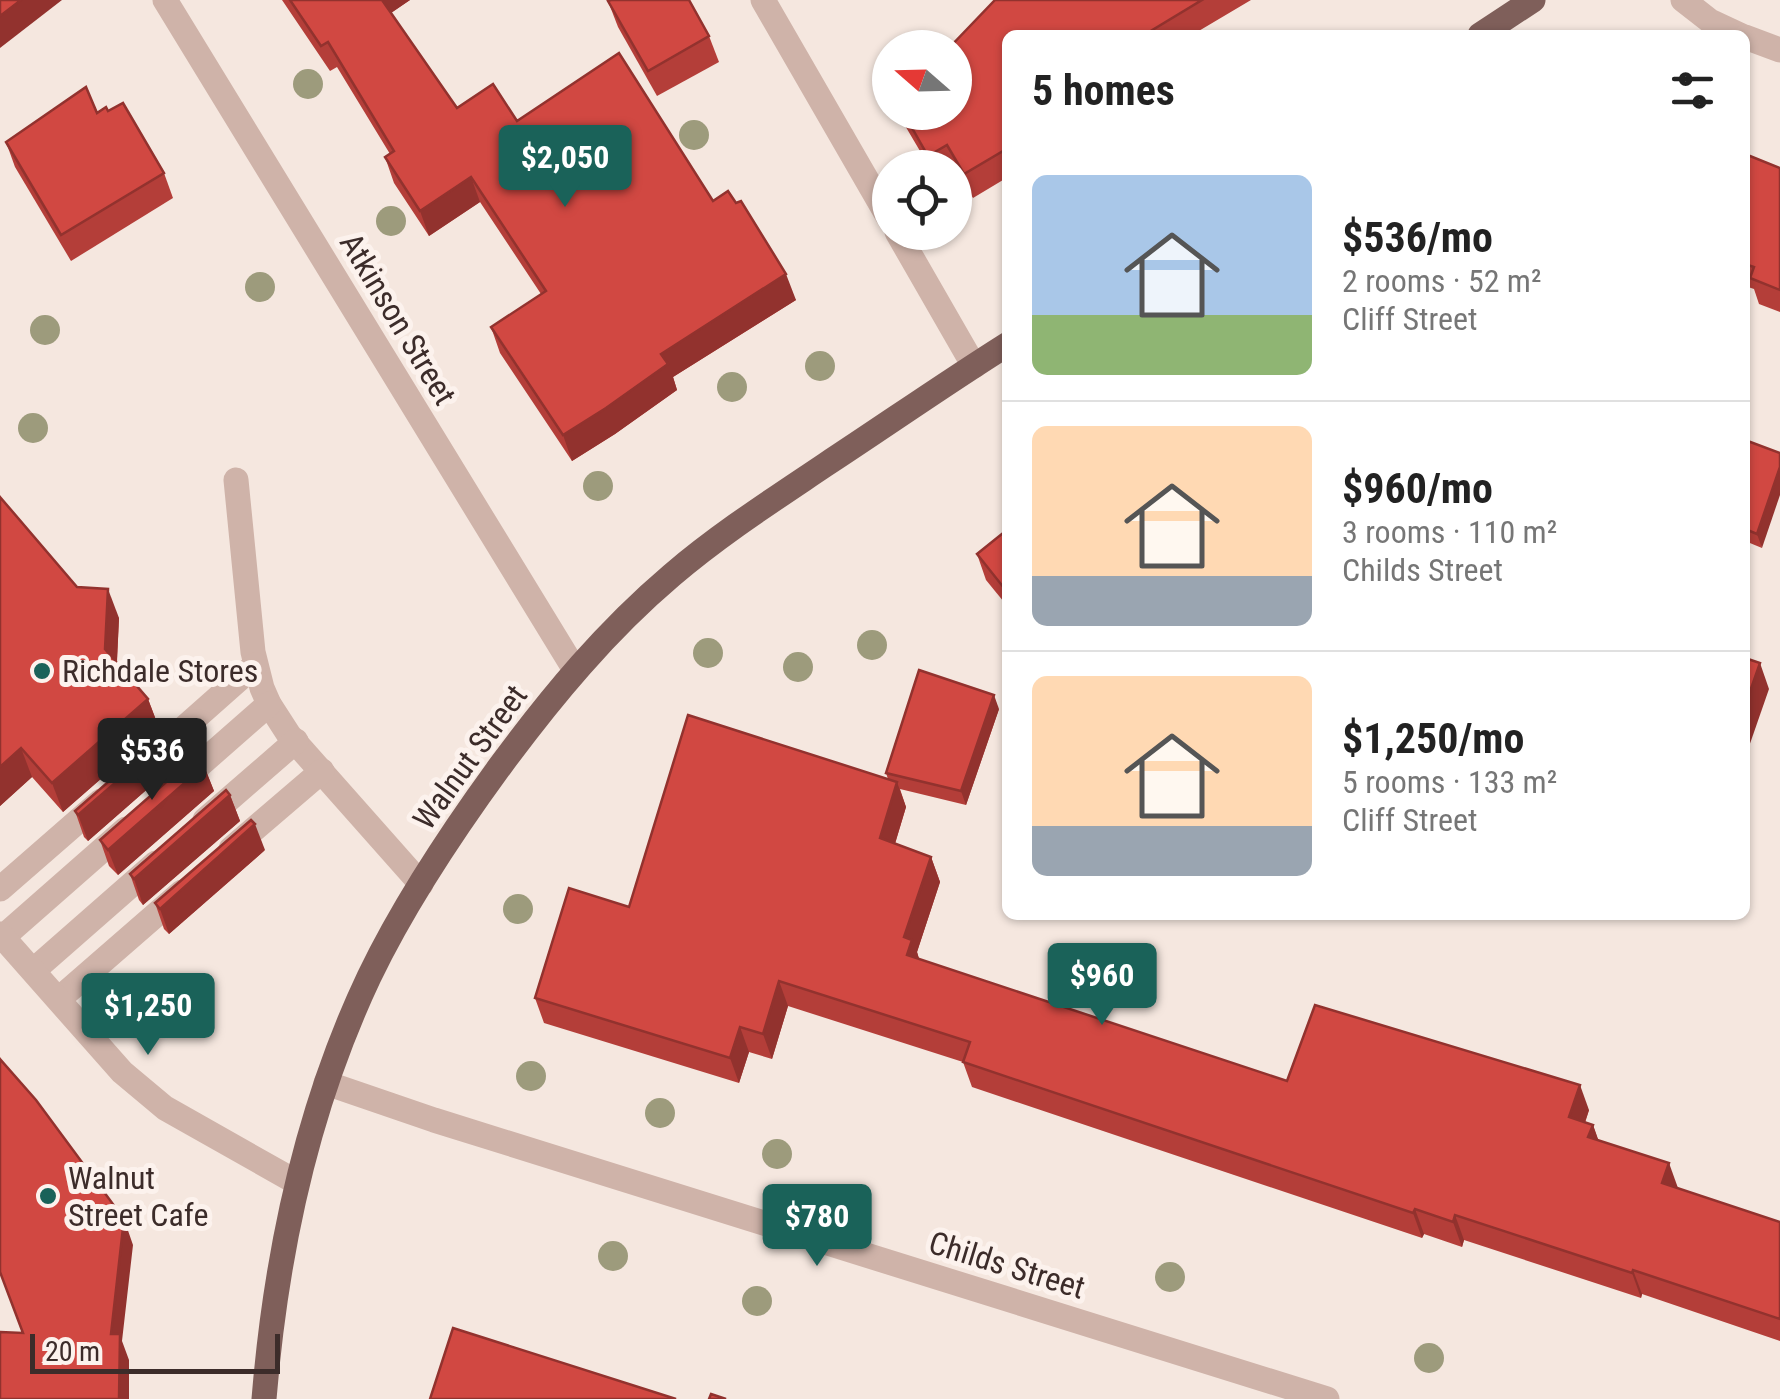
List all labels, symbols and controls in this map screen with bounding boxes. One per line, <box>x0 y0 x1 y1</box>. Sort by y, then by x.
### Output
north arrow <box>872 30 972 130</box>
map controls <box>872 30 972 250</box>
icon: filters <box>1665 63 1720 118</box>
text: 5 homes <box>1032 66 1175 115</box>
pin: $2,050 <box>484 125 646 210</box>
text: $2,050 <box>521 138 609 176</box>
button: locate <box>872 150 972 250</box>
text: $536/mo <box>1342 213 1493 262</box>
icon: home <box>1112 215 1232 335</box>
street label: Atkinson Street <box>332 226 464 412</box>
text: 2 rooms · 52 m² <box>1342 262 1541 300</box>
text: Cliff Street <box>1342 300 1477 338</box>
text: $960/mo <box>1342 464 1493 513</box>
icon: home <box>1112 466 1232 586</box>
text: 3 rooms · 110 m² <box>1342 513 1557 551</box>
text: Childs Street <box>1342 551 1503 589</box>
place label: Richdale Stores <box>62 652 258 690</box>
marker: Richdale Stores <box>31 660 53 682</box>
street label: Walnut Street <box>405 677 535 837</box>
text: $1,250/mo <box>1342 714 1524 763</box>
icon: home <box>1112 716 1232 836</box>
pin: $536 <box>93 718 211 803</box>
text: $536 <box>120 731 184 769</box>
text: 5 rooms · 133 m² <box>1342 763 1557 801</box>
text: Cliff Street <box>1342 801 1477 839</box>
pin: $960 <box>1043 943 1161 1028</box>
text: $960 <box>1070 956 1134 994</box>
pin: $1,250 <box>67 973 229 1058</box>
text: $1,250 <box>104 986 192 1024</box>
place label: Walnut Street Cafe <box>68 1159 209 1234</box>
pin: $780 <box>758 1184 876 1269</box>
marker: Walnut Street Cafe <box>37 1185 59 1207</box>
text: $780 <box>785 1197 849 1235</box>
street label: Childs Street <box>924 1223 1090 1307</box>
scale bar <box>30 1329 280 1374</box>
text: 20 m <box>45 1335 100 1368</box>

